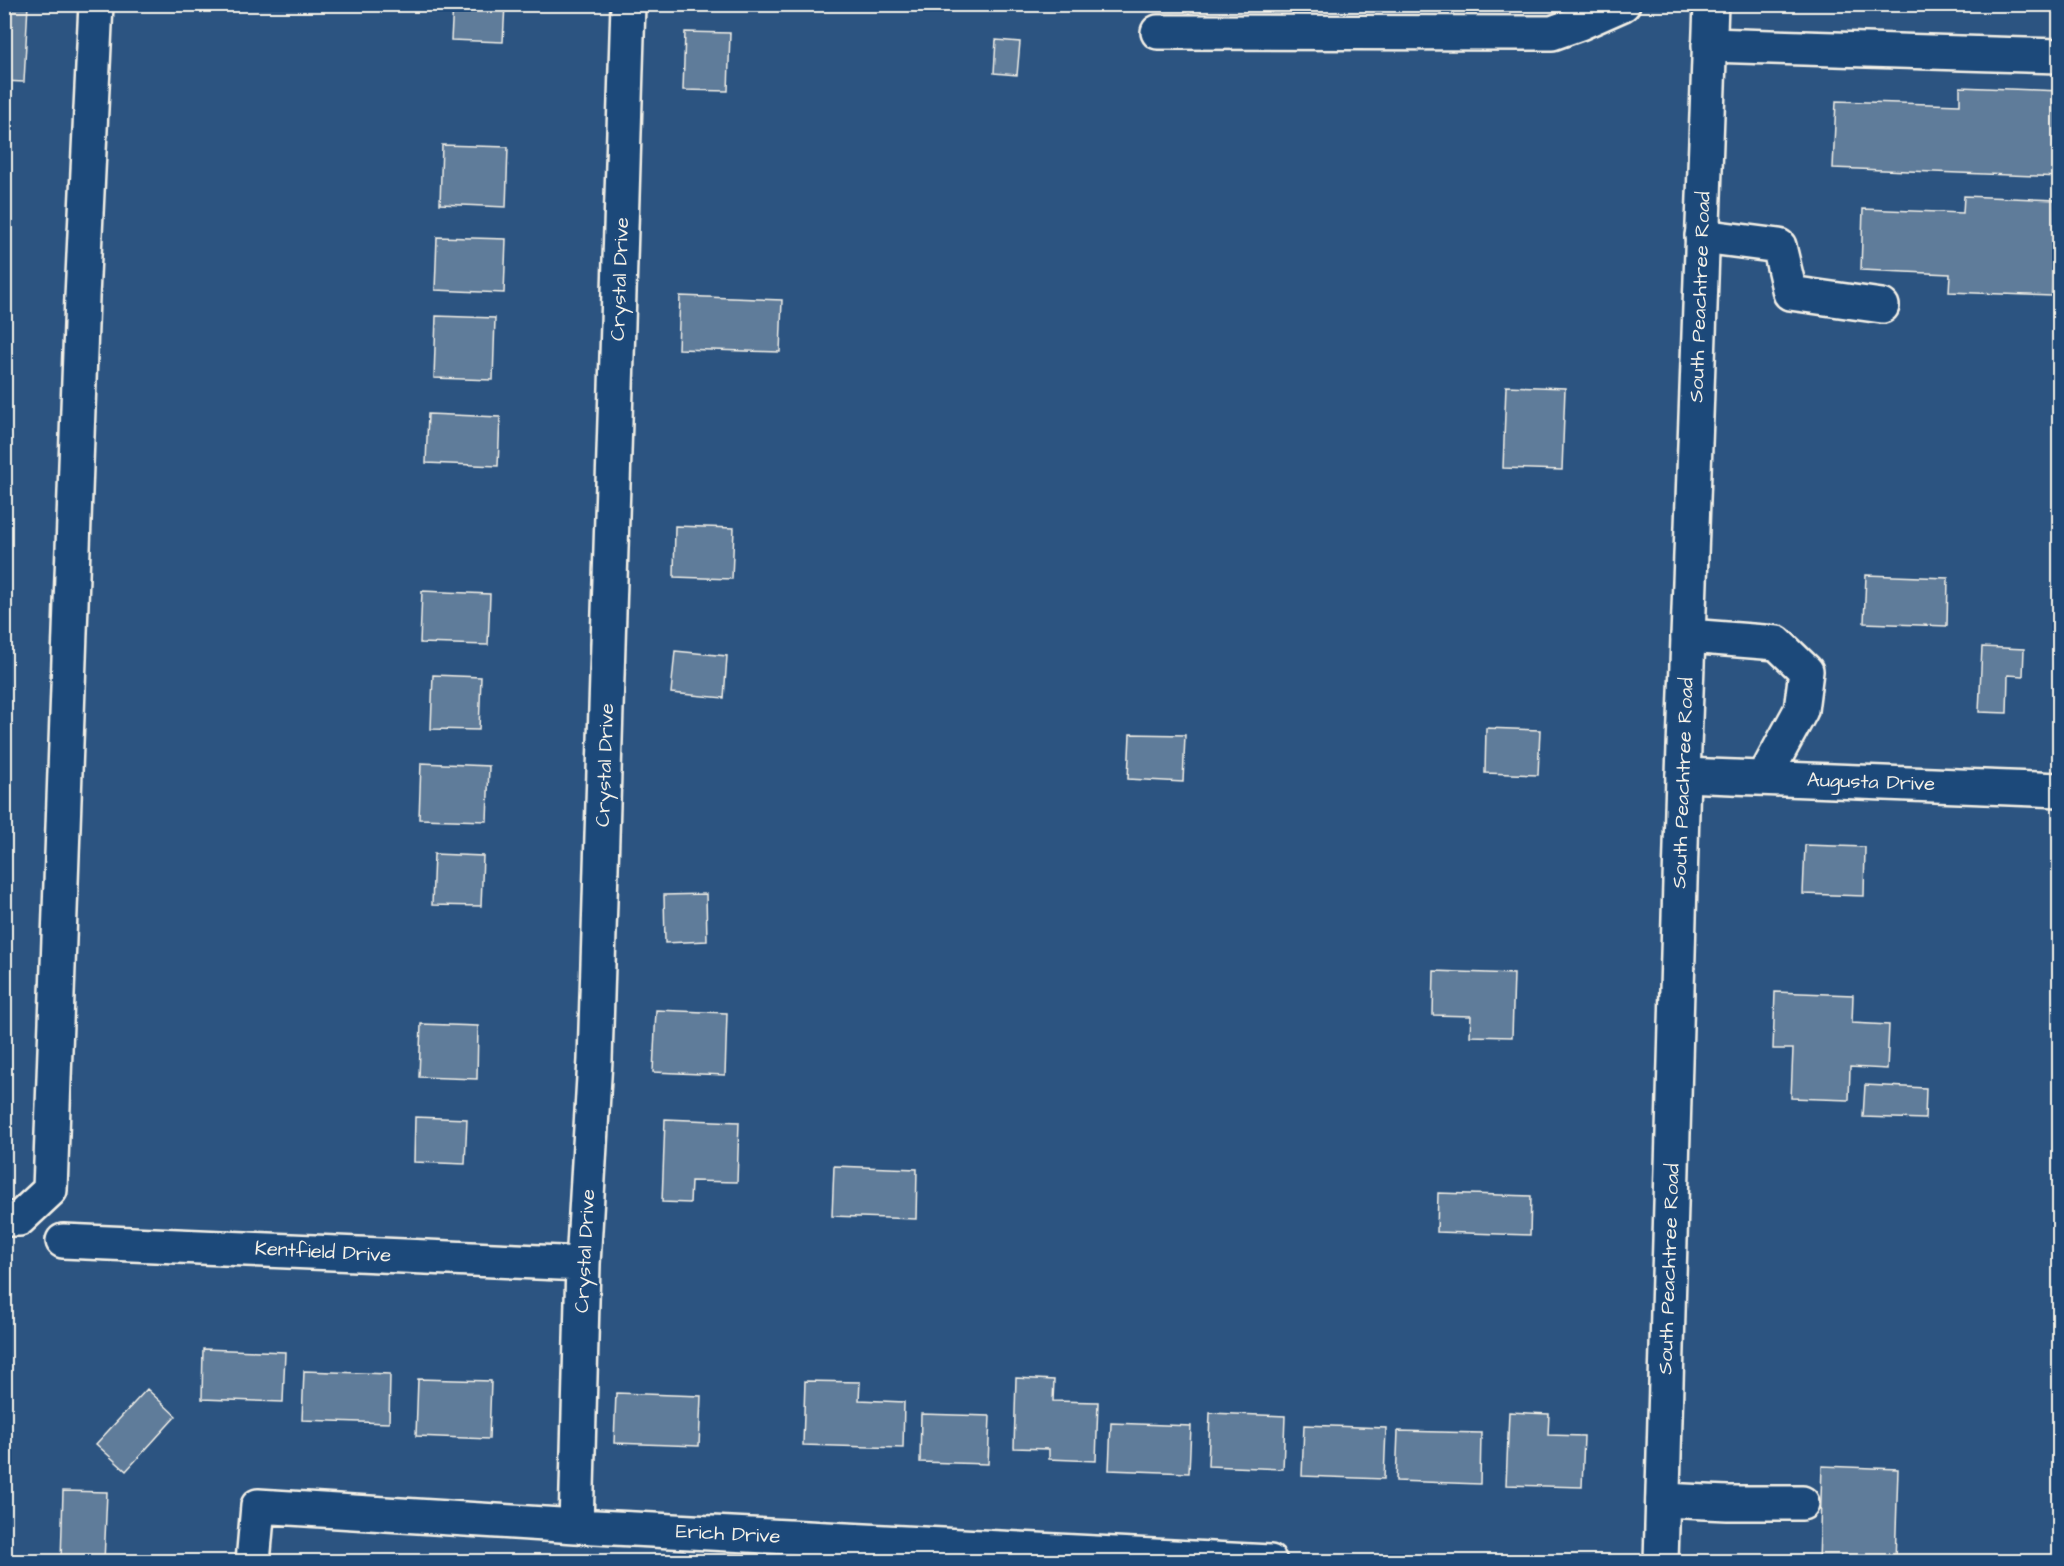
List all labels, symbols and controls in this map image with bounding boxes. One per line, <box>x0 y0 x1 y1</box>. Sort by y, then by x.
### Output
street label: South Peachtree Road <box>1682 191 1718 403</box>
street label: Crystal Drive <box>604 216 637 341</box>
street label: South Peachtree Road <box>1665 677 1701 889</box>
street label: Crystal Drive <box>589 702 622 827</box>
street label: Augusta Drive <box>1807 766 1936 799</box>
street label: South Peachtree Road <box>1651 1163 1687 1375</box>
street label: Crystal Drive <box>568 1188 603 1314</box>
street label: Kentfield Drive <box>254 1234 392 1270</box>
street label: Erich Drive <box>675 1517 781 1551</box>

